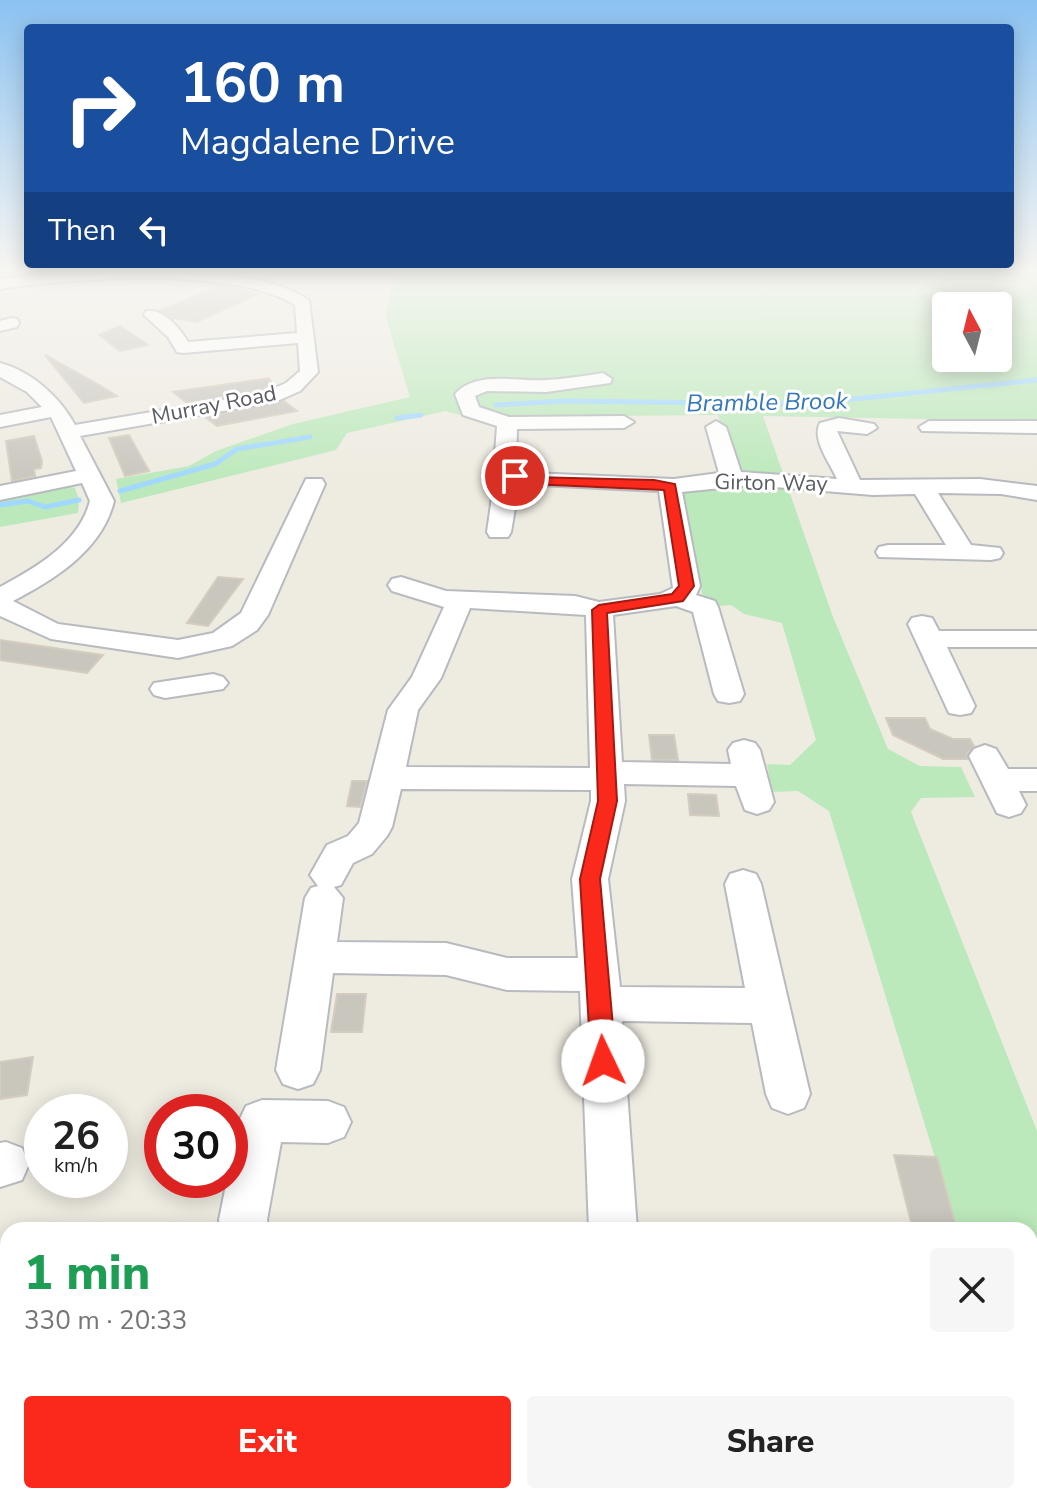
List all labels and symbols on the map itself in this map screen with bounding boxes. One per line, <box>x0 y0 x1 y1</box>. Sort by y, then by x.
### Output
north arrow <box>932 292 1012 372</box>
street label: Murray Road <box>149 378 279 432</box>
water label: Bramble Brook <box>686 385 849 419</box>
pin <box>481 442 549 510</box>
street label: Girton Way <box>714 467 829 499</box>
position arrow <box>561 1019 645 1103</box>
speed limit sign: 30 <box>144 1094 248 1198</box>

